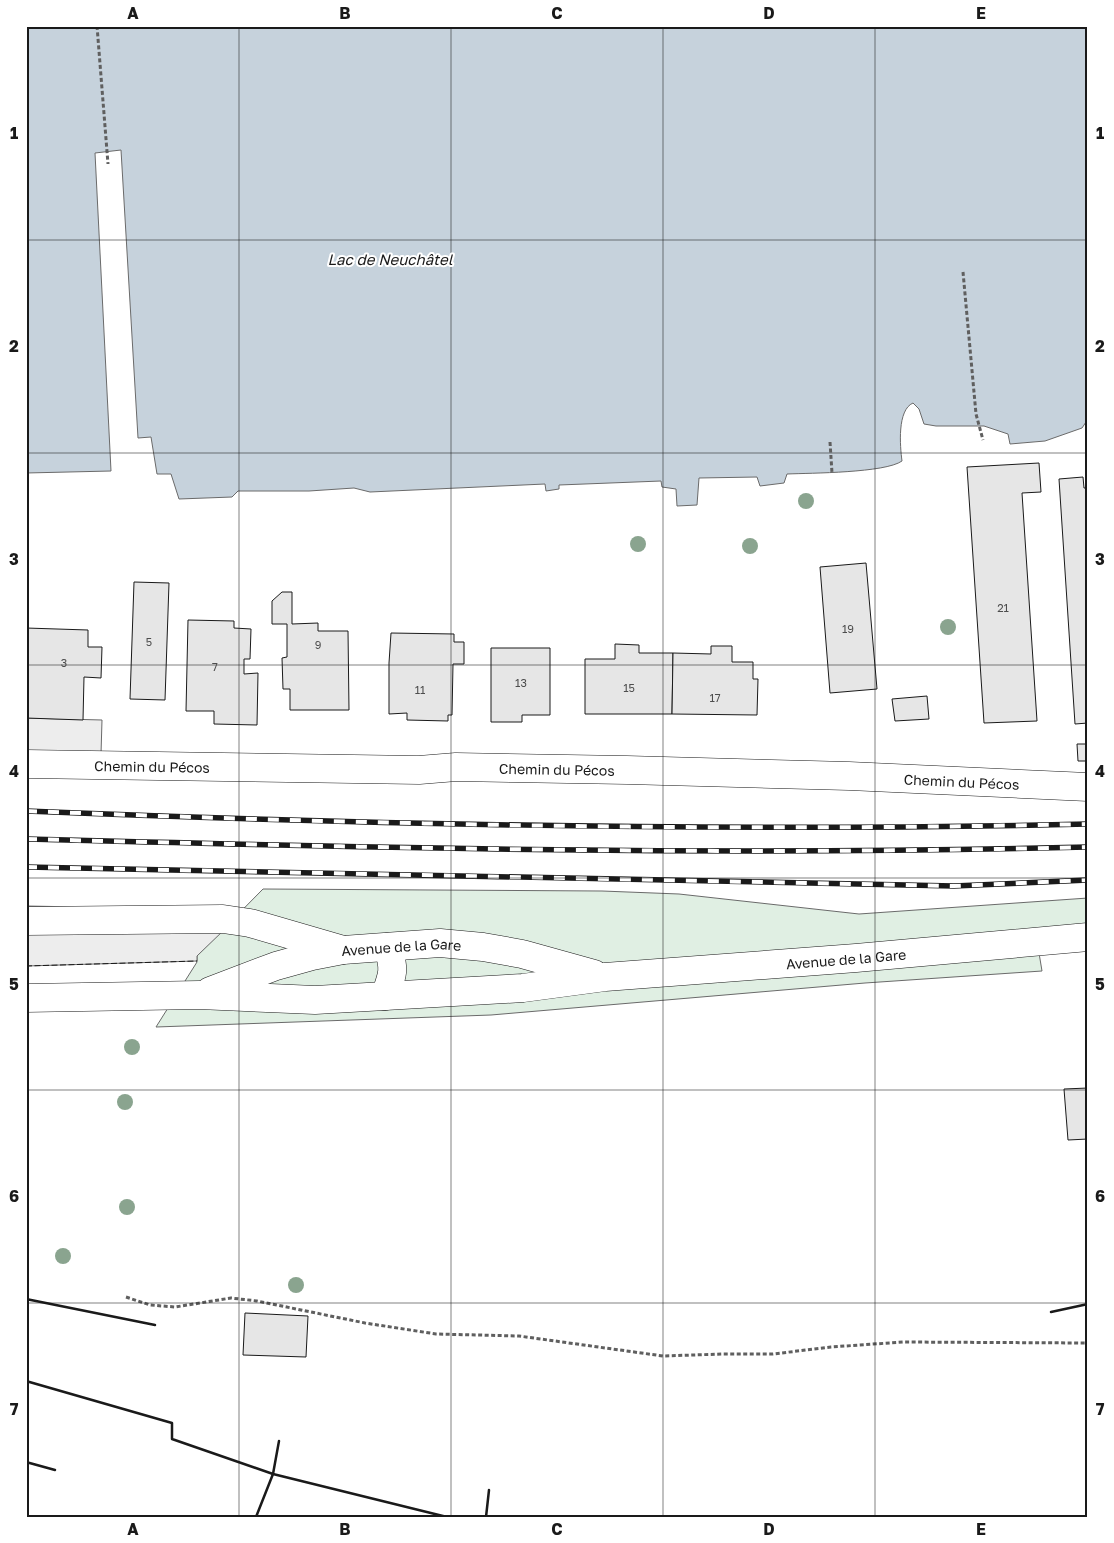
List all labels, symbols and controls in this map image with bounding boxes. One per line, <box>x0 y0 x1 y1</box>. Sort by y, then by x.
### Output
text: A <box>127 3 139 23</box>
text: B <box>339 3 351 23</box>
text: C <box>551 3 563 23</box>
text: D <box>763 3 775 23</box>
text: E <box>976 3 986 23</box>
text: 1 <box>10 123 18 143</box>
text: 1 <box>1096 123 1104 143</box>
water label: Lac de Neuchâtel <box>327 250 454 268</box>
text: 2 <box>9 336 19 356</box>
text: 2 <box>1095 336 1105 356</box>
text: 3 <box>9 549 19 569</box>
text: 3 <box>1095 549 1105 569</box>
house number: 21 <box>997 601 1009 614</box>
house number: 19 <box>842 622 854 635</box>
house number: 5 <box>146 635 152 648</box>
house number: 9 <box>315 638 321 651</box>
house number: 3 <box>61 656 67 669</box>
house number: 7 <box>212 660 218 673</box>
house number: 13 <box>515 676 527 689</box>
house number: 15 <box>623 681 635 694</box>
house number: 11 <box>415 683 425 696</box>
house number: 17 <box>709 691 721 704</box>
street label: Chemin du Pécos <box>94 757 210 775</box>
street label: Chemin du Pécos <box>499 759 615 778</box>
text: 4 <box>9 761 19 781</box>
text: 4 <box>1095 761 1105 781</box>
street label: Chemin du Pécos <box>903 770 1020 792</box>
street label: Avenue de la Gare <box>341 935 462 959</box>
street label: Avenue de la Gare <box>785 945 907 972</box>
text: 5 <box>9 974 19 994</box>
text: 5 <box>1095 974 1105 994</box>
text: 6 <box>9 1186 19 1206</box>
text: 6 <box>1095 1186 1105 1206</box>
text: 7 <box>10 1399 19 1419</box>
text: 7 <box>1096 1399 1105 1419</box>
text: A <box>127 1519 139 1539</box>
text: B <box>339 1519 351 1539</box>
text: C <box>551 1519 563 1539</box>
text: D <box>763 1519 775 1539</box>
text: E <box>976 1519 986 1539</box>

